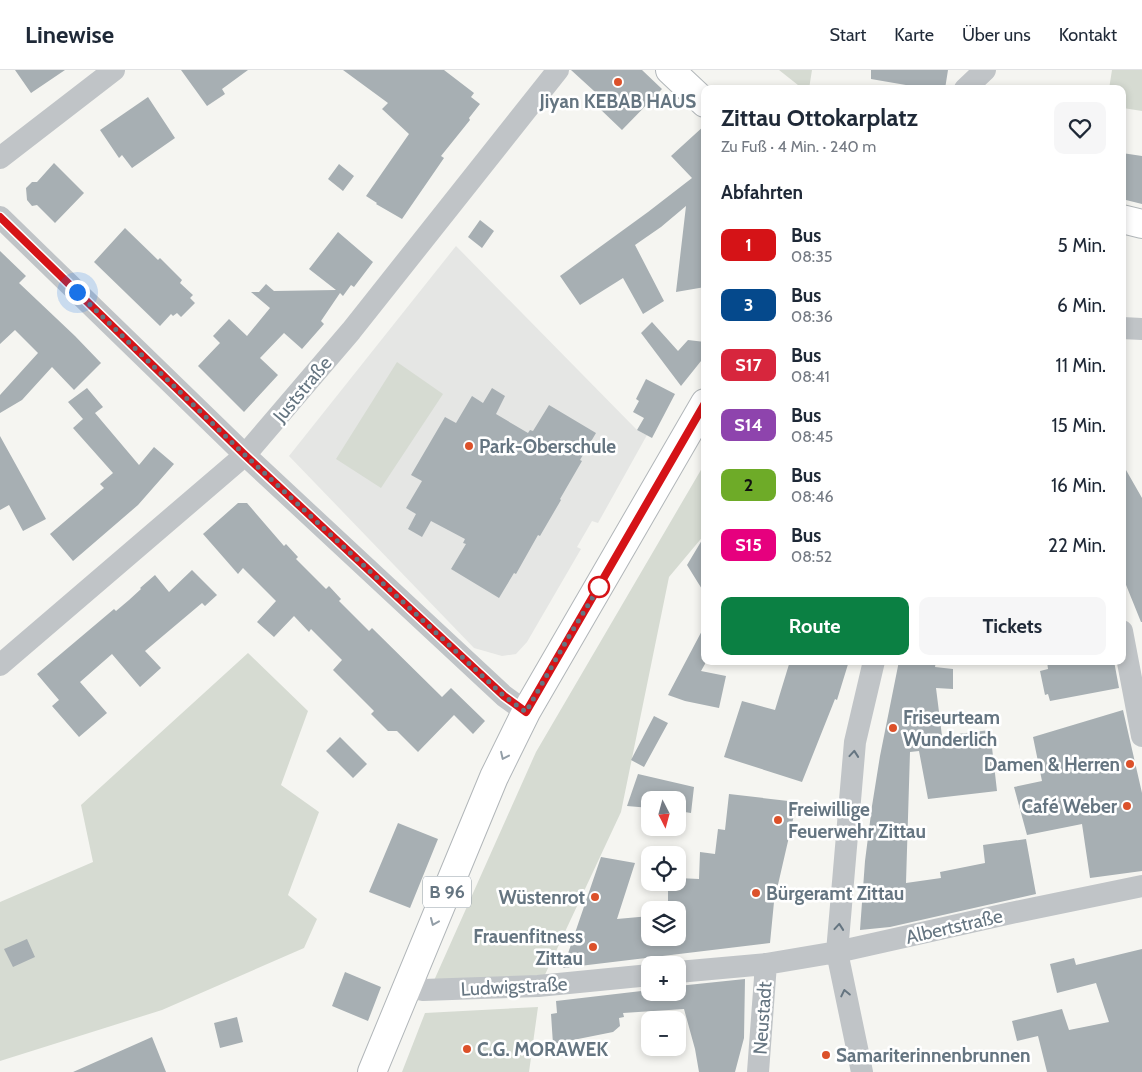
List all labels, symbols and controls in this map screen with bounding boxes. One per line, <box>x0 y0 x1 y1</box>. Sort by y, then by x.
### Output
text: Linewise <box>25 20 114 49</box>
text: Start <box>830 24 866 46</box>
text: Karte <box>894 24 934 46</box>
text: Über uns <box>962 24 1031 46</box>
text: Kontakt <box>1059 24 1117 46</box>
marker: Jiyan KEBAB HAUS <box>612 76 624 88</box>
place label: Jiyan KEBAB HAUS <box>539 90 696 113</box>
button: heart <box>1054 102 1106 154</box>
text: Zittau Ottokarplatz <box>721 103 918 132</box>
text: Zu Fuß · 4 Min. · 240 m <box>721 137 876 156</box>
text: Abfahrten <box>721 181 803 204</box>
text: Bus <box>791 224 821 247</box>
text: 1 <box>745 234 752 256</box>
text: 5 Min. <box>1058 234 1106 257</box>
text: 08:35 <box>791 247 833 266</box>
your location <box>65 280 90 305</box>
text: Bus <box>791 284 821 307</box>
text: 3 <box>744 294 753 316</box>
text: 6 Min. <box>1057 294 1106 317</box>
text: 08:36 <box>791 307 833 326</box>
text: Bus <box>791 344 821 367</box>
street label: Juststraße <box>268 352 337 428</box>
text: S17 <box>735 354 762 376</box>
text: 11 Min. <box>1055 354 1106 377</box>
text: 08:41 <box>791 367 830 386</box>
text: Bus <box>791 404 821 427</box>
text: S14 <box>734 414 763 436</box>
text: 15 Min. <box>1051 414 1106 437</box>
text: 08:45 <box>791 427 833 446</box>
place label: Park-Oberschule <box>479 435 616 458</box>
marker: Park-Oberschule <box>463 440 475 452</box>
text: Bus <box>791 464 821 487</box>
text: 2 <box>744 474 753 496</box>
text: 16 Min. <box>1051 474 1106 497</box>
text: 08:46 <box>791 487 834 506</box>
text: Bus <box>791 524 821 547</box>
text: S15 <box>735 534 762 556</box>
text: 22 Min. <box>1048 534 1106 557</box>
text: 08:52 <box>791 547 832 566</box>
unlabelled marker <box>588 576 610 598</box>
button: Route <box>721 597 909 655</box>
button: Tickets <box>919 597 1106 655</box>
place label: Friseurteam Wunderlich <box>903 706 1000 751</box>
marker: Friseurteam Wunderlich <box>887 722 899 734</box>
one-way arrow <box>848 750 859 758</box>
one-way arrow <box>499 751 510 760</box>
place label: Damen & Herren <box>984 753 1120 776</box>
marker: Damen & Herren <box>1124 758 1136 770</box>
north arrow <box>641 791 686 836</box>
map controls <box>641 791 686 1056</box>
place label: Café Weber <box>1021 795 1118 818</box>
place label: Freiwillige Feuerwehr Zittau <box>788 798 926 843</box>
marker: Café Weber <box>1121 800 1133 812</box>
marker: Freiwillige Feuerwehr Zittau <box>772 814 784 826</box>
button: locate <box>641 846 686 891</box>
road number: B 96 <box>423 876 471 908</box>
place label: Bürgeramt Zittau <box>766 882 904 905</box>
place label: Wüstenrot <box>499 886 585 909</box>
marker: Bürgeramt Zittau <box>750 887 762 899</box>
marker: Wüstenrot <box>589 891 601 903</box>
button: layers <box>641 901 686 946</box>
street label: Albertstraße <box>903 904 1005 949</box>
one-way arrow <box>430 917 441 926</box>
one-way arrow <box>833 923 844 931</box>
place label: Frauenfitness Zittau <box>473 925 583 970</box>
marker: Frauenfitness Zittau <box>587 941 599 953</box>
button: + <box>641 956 686 1001</box>
street label: Ludwigstraße <box>460 972 568 1001</box>
street label: Neustadt <box>748 980 777 1055</box>
one-way arrow <box>841 989 851 997</box>
button: − <box>641 1011 686 1056</box>
place label: C.G. MORAWEK <box>477 1038 608 1061</box>
marker: C.G. MORAWEK <box>461 1043 473 1055</box>
place label: Samariterinnenbrunnen <box>836 1044 1031 1067</box>
marker: Samariterinnenbrunnen <box>820 1049 832 1061</box>

